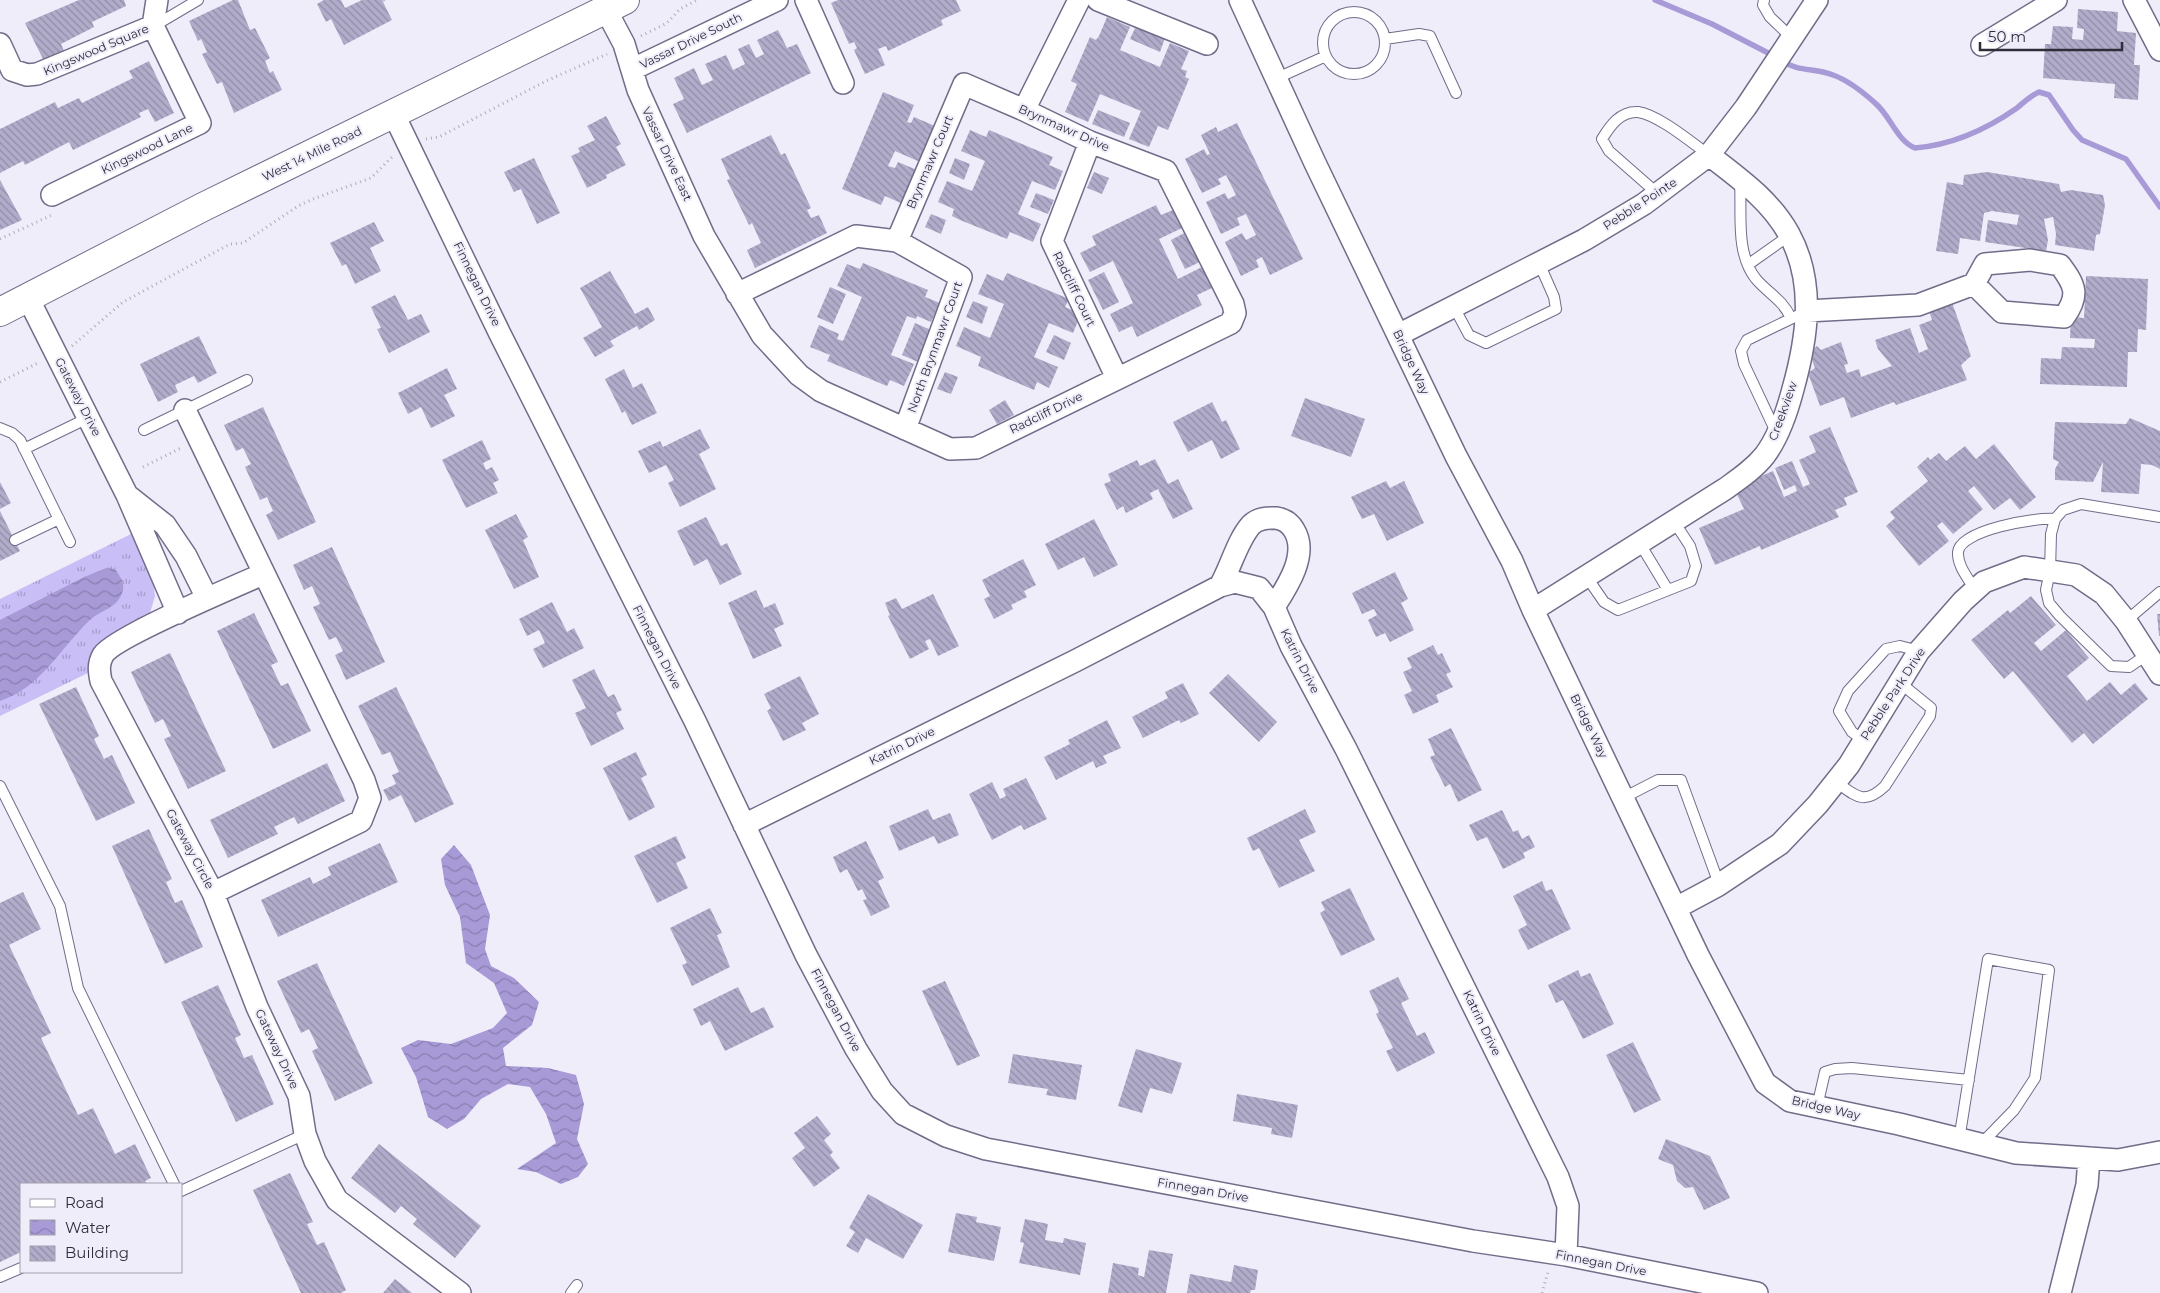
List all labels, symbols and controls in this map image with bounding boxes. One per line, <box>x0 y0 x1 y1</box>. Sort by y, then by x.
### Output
street label: Vassar Drive South <box>637 9 744 72</box>
scale bar <box>1980 20 2122 52</box>
street label: Kingswood Square <box>41 21 151 79</box>
text: 50 m <box>1988 27 2026 46</box>
street label: Brynmawr Drive <box>1016 101 1112 154</box>
street label: Vassar Drive East <box>639 104 696 203</box>
street label: Brynmawr Court <box>903 113 956 211</box>
street label: Kingswood Lane <box>99 120 195 177</box>
street label: West 14 Mile Road <box>260 123 364 184</box>
street label: Pebble Pointe <box>1600 174 1679 233</box>
street label: Finnegan Drive <box>450 239 504 329</box>
street label: Radcliff Court <box>1050 249 1099 329</box>
street label: North Brynmawr Court <box>904 279 965 415</box>
street label: Bridge Way <box>1390 327 1433 397</box>
street label: Gateway Drive <box>52 355 105 439</box>
street label: Creekview <box>1765 379 1800 442</box>
street label: Radcliff Drive <box>1007 388 1085 437</box>
street label: Finnegan Drive <box>630 602 685 691</box>
street label: Katrin Drive <box>1278 626 1323 696</box>
street label: Pebble Park Drive <box>1857 645 1928 743</box>
street label: Bridge Way <box>1567 691 1612 761</box>
street label: Katrin Drive <box>867 723 937 768</box>
street label: Gateway Circle <box>163 806 218 891</box>
street label: Finnegan Drive <box>808 965 865 1054</box>
street label: Katrin Drive <box>1460 988 1505 1058</box>
street label: Gateway Drive <box>252 1006 303 1091</box>
street label: Bridge Way <box>1790 1092 1862 1123</box>
street label: Finnegan Drive <box>1156 1174 1250 1205</box>
legend <box>20 1183 182 1273</box>
text: Road <box>65 1193 104 1212</box>
text: Water <box>65 1218 111 1237</box>
text: Building <box>65 1243 129 1262</box>
street label: Finnegan Drive <box>1554 1246 1648 1279</box>

